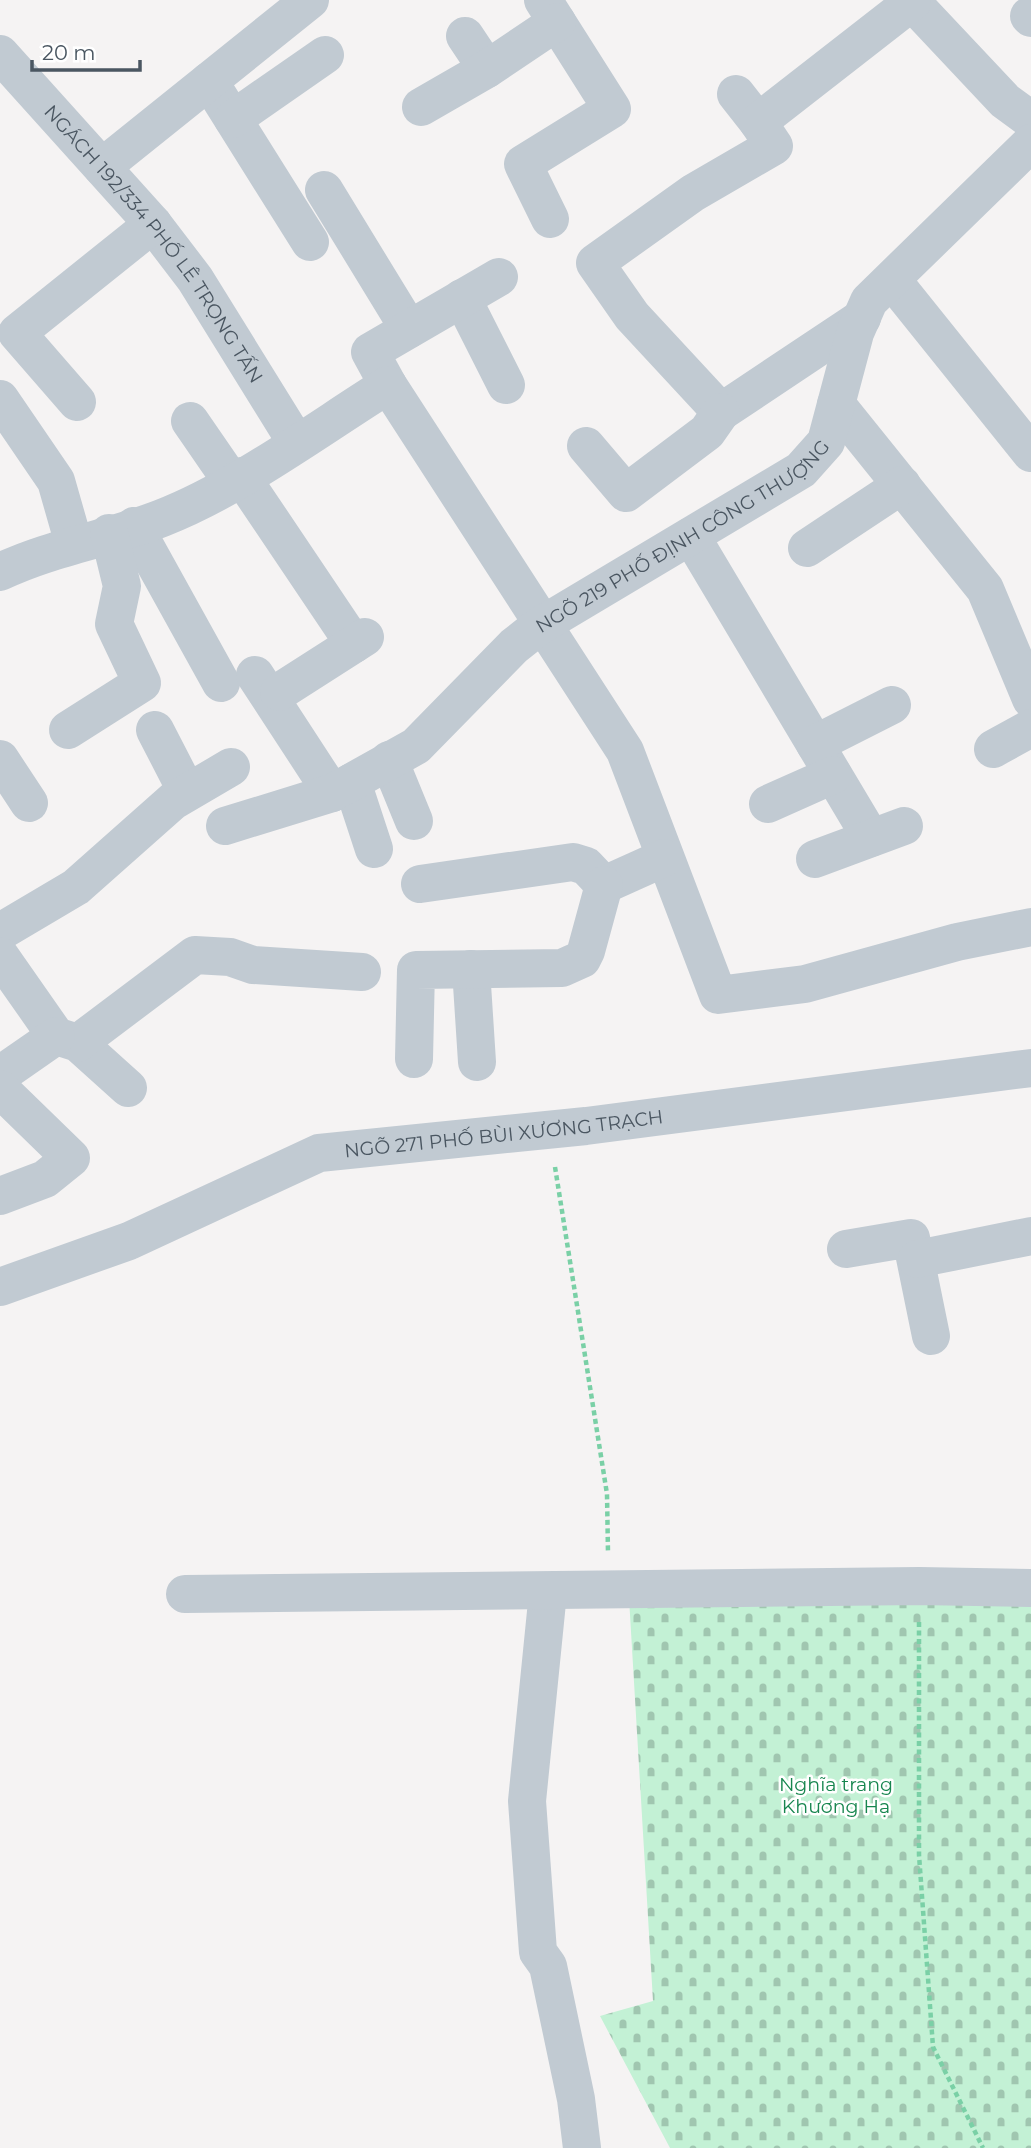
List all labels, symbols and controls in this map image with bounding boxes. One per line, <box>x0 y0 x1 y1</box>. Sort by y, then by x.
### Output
scale bar <box>32 28 140 72</box>
text: 20 m <box>42 40 96 65</box>
street label: NGÁCH 192/334 PHỐ LÊ TRỌNG TẤN <box>39 100 268 387</box>
street label: NGÕ 219 PHỐ ĐỊNH CÔNG THƯỢNG <box>532 435 835 638</box>
street label: NGÕ 271 PHỐ BÙI XƯƠNG TRẠCH <box>343 1105 664 1162</box>
park label: Nghĩa trang Khương Hạ <box>779 1773 893 1818</box>

